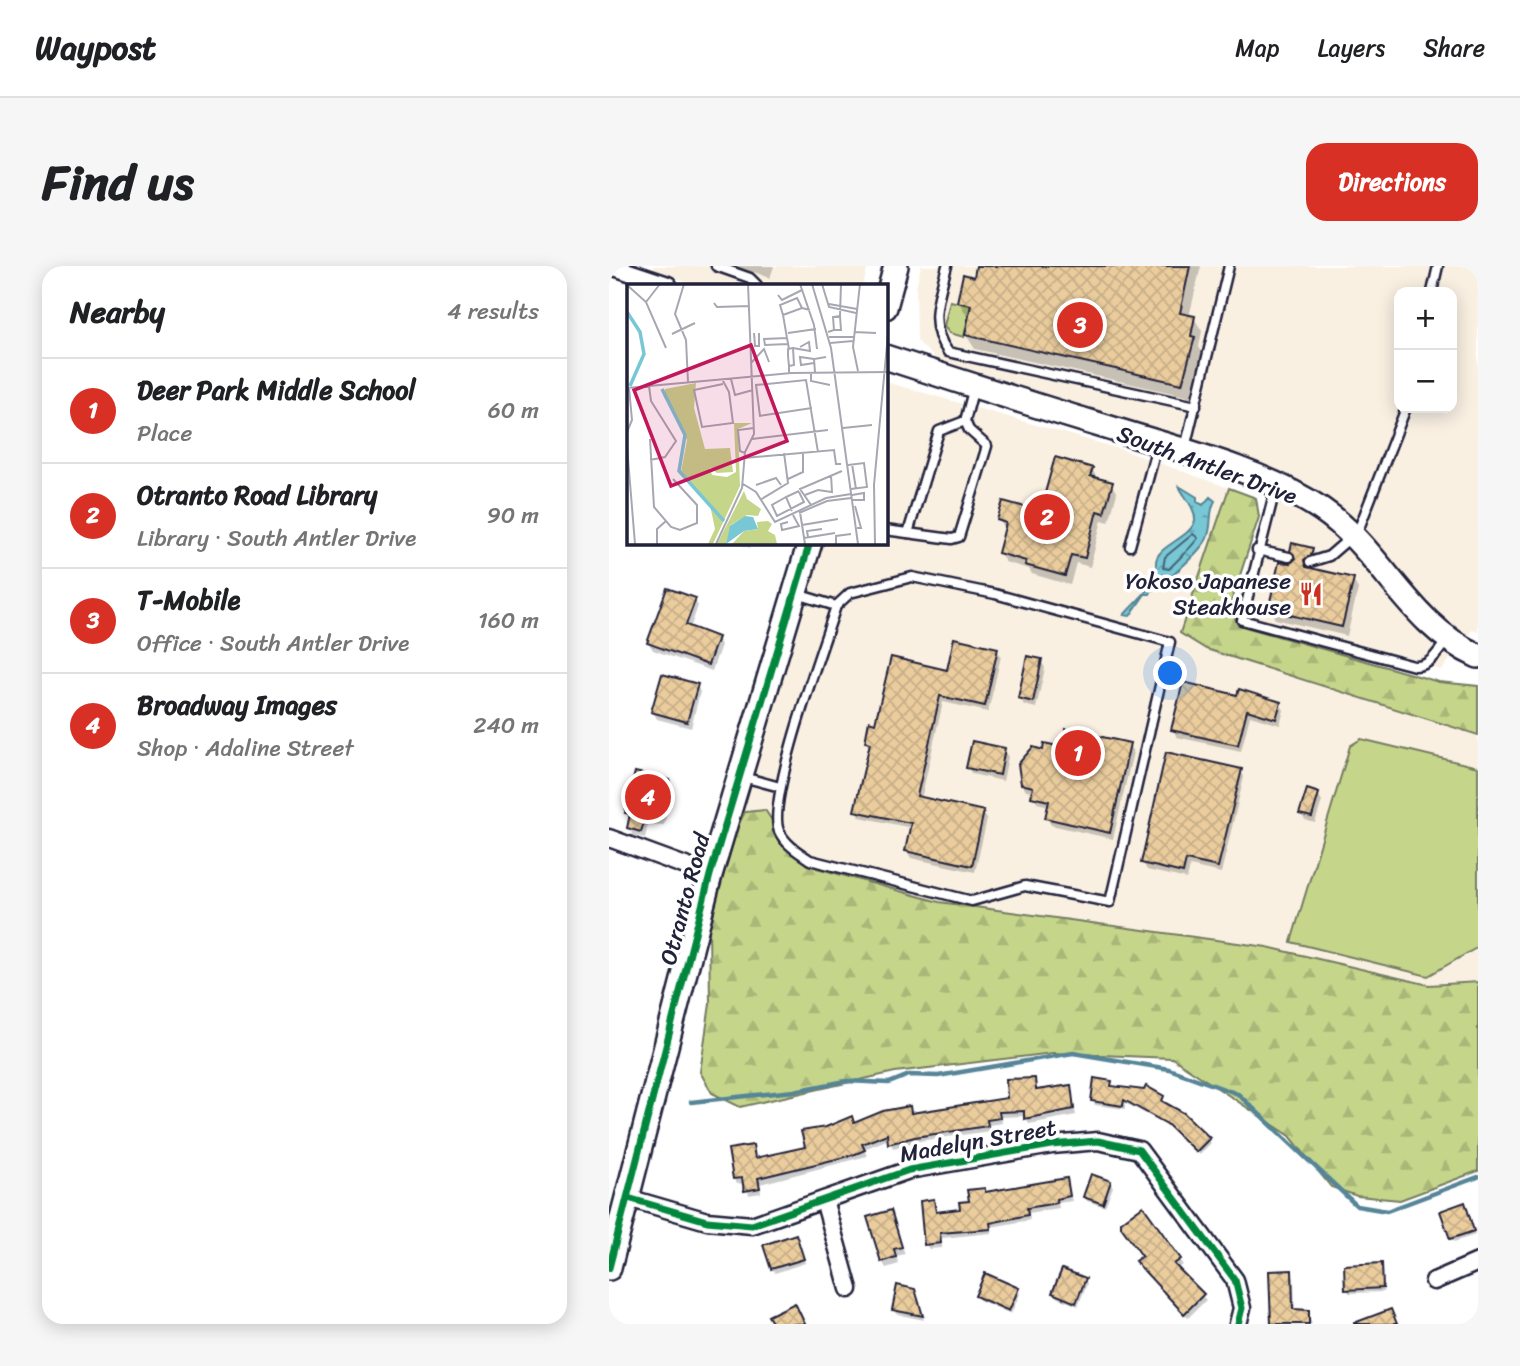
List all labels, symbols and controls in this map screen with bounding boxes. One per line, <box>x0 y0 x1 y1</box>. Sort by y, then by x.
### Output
text: Waypost <box>35 19 156 77</box>
text: Map <box>1235 27 1280 69</box>
text: Layers <box>1318 27 1385 69</box>
text: Share <box>1423 27 1485 69</box>
text: Find us <box>42 139 194 226</box>
button: Directions <box>1306 143 1478 221</box>
inset map <box>627 284 887 544</box>
text: Nearby <box>70 285 165 339</box>
map controls <box>1394 287 1457 413</box>
button: + <box>1394 287 1457 350</box>
text: 4 results <box>447 291 539 332</box>
pin: 3 <box>1057 299 1103 351</box>
button: − <box>1394 350 1457 413</box>
text: Deer Park Middle School <box>137 367 416 413</box>
text: 1 <box>88 390 98 431</box>
text: 60 m <box>488 390 539 431</box>
text: Place <box>137 413 192 454</box>
street label: South Antler Drive <box>1111 413 1303 517</box>
text: Otranto Road Library <box>137 472 377 518</box>
pin: 2 <box>1024 491 1070 543</box>
text: 2 <box>86 495 100 536</box>
text: 90 m <box>487 495 539 536</box>
text: Library · South Antler Drive <box>137 518 416 559</box>
place label: Yokoso Japanese Steakhouse <box>1125 561 1291 628</box>
text: T-Mobile <box>137 577 240 623</box>
restaurant icon: Yokoso Japanese Steakhouse <box>1297 580 1325 608</box>
text: 3 <box>87 600 99 641</box>
text: 160 m <box>478 600 539 641</box>
text: Office · South Antler Drive <box>137 623 409 664</box>
your location <box>1153 656 1187 690</box>
text: Broadway Images <box>137 682 337 728</box>
text: 4 <box>86 705 100 746</box>
text: 240 m <box>473 705 539 746</box>
pin: 1 <box>1055 727 1101 779</box>
text: Shop · Adaline Street <box>137 728 354 769</box>
pin: 4 <box>625 771 671 823</box>
street label: Otranto Road <box>648 827 723 970</box>
street label: Madelyn Street <box>896 1107 1060 1175</box>

